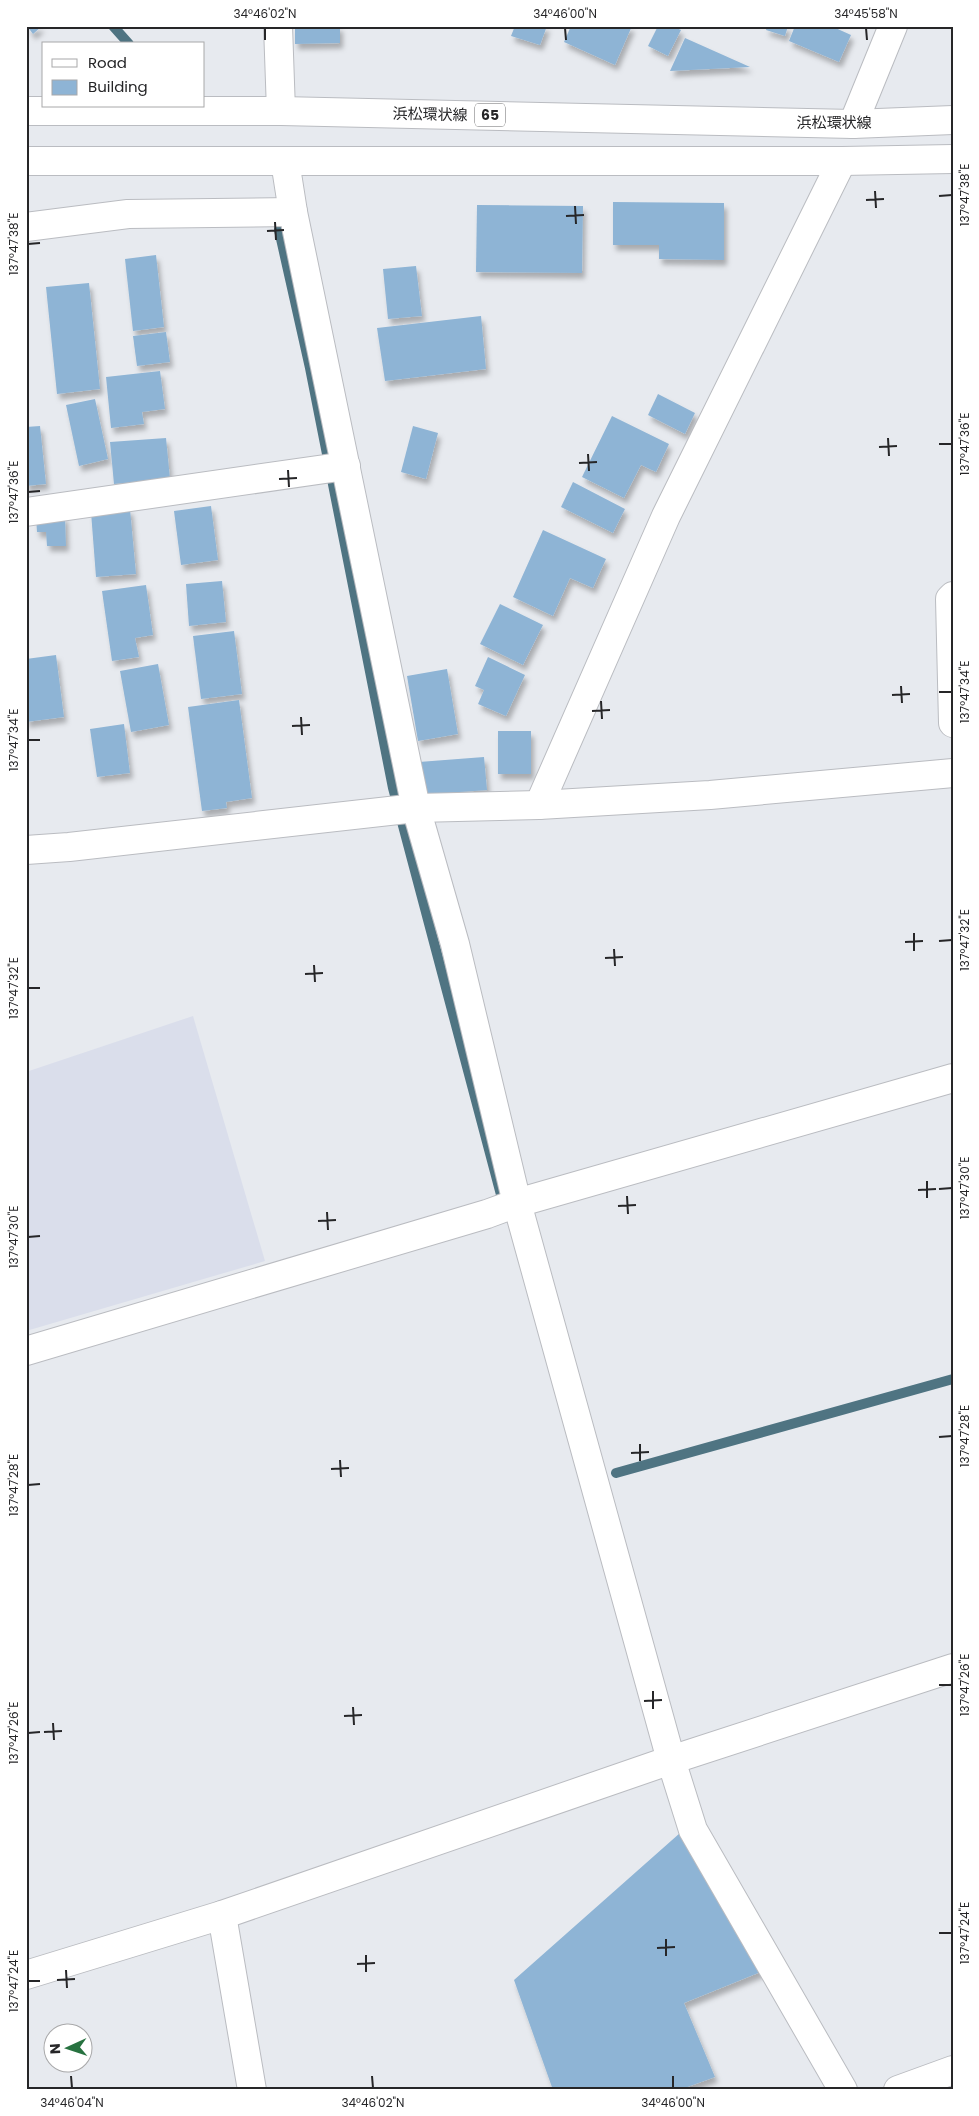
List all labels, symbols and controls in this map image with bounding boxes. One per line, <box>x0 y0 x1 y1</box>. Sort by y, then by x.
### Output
text: 34°46'02"N <box>234 5 297 22</box>
text: 34°46'00"N <box>533 5 597 22</box>
text: 34°45'58"N <box>834 5 898 22</box>
legend <box>42 42 205 108</box>
text: Road <box>88 52 127 73</box>
text: Building <box>88 76 148 97</box>
street label: 浜松環状線 <box>392 103 468 125</box>
road number: 65 <box>475 104 505 126</box>
street label: 浜松環状線 <box>796 112 872 133</box>
text: 137°47'38"E <box>956 164 973 226</box>
text: 137°47'38"E <box>5 213 22 275</box>
text: 137°47'36"E <box>956 413 973 475</box>
text: 137°47'36"E <box>5 461 22 523</box>
text: 137°47'34"E <box>956 661 973 723</box>
text: 137°47'34"E <box>5 709 22 771</box>
text: 137°47'32"E <box>956 909 973 971</box>
text: 137°47'32"E <box>5 957 22 1019</box>
text: 137°47'30"E <box>956 1157 973 1219</box>
text: 137°47'30"E <box>5 1206 22 1268</box>
text: 137°47'28"E <box>956 1405 973 1467</box>
text: 137°47'28"E <box>5 1454 22 1516</box>
text: 137°47'26"E <box>956 1654 973 1716</box>
text: 137°47'26"E <box>5 1702 22 1764</box>
text: 137°47'24"E <box>956 1902 973 1964</box>
text: 137°47'24"E <box>5 1950 22 2012</box>
north arrow <box>42 2024 92 2074</box>
text: N <box>45 2043 65 2054</box>
text: 34°46'04"N <box>40 2094 104 2111</box>
text: 34°46'02"N <box>342 2094 405 2111</box>
text: 34°46'00"N <box>641 2094 705 2111</box>

